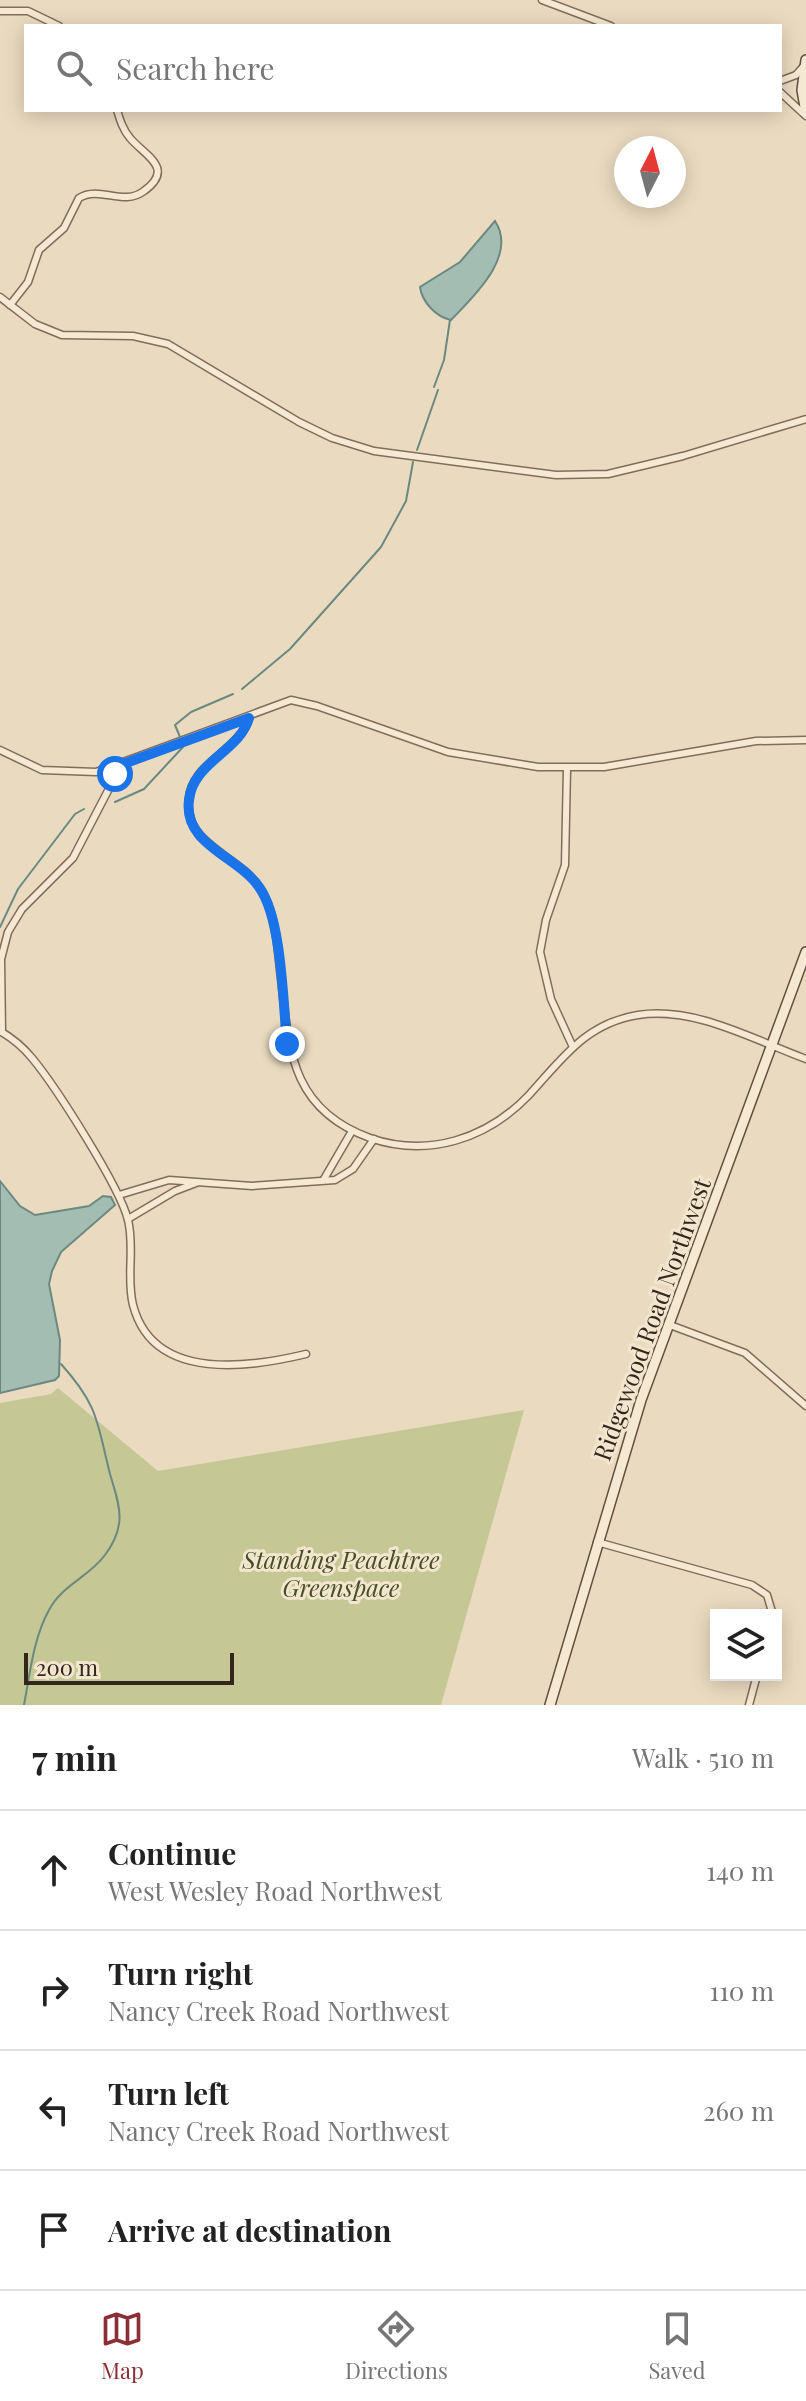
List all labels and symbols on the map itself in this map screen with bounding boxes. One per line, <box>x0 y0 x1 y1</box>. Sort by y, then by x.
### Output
north arrow <box>614 136 686 208</box>
route start <box>97 756 133 792</box>
route end <box>269 1026 305 1062</box>
street label: Ridgewood Road Northwest <box>585 1173 717 1465</box>
park label: Standing Peachtree Greenspace <box>241 1543 440 1603</box>
scale bar <box>24 1649 234 1685</box>

